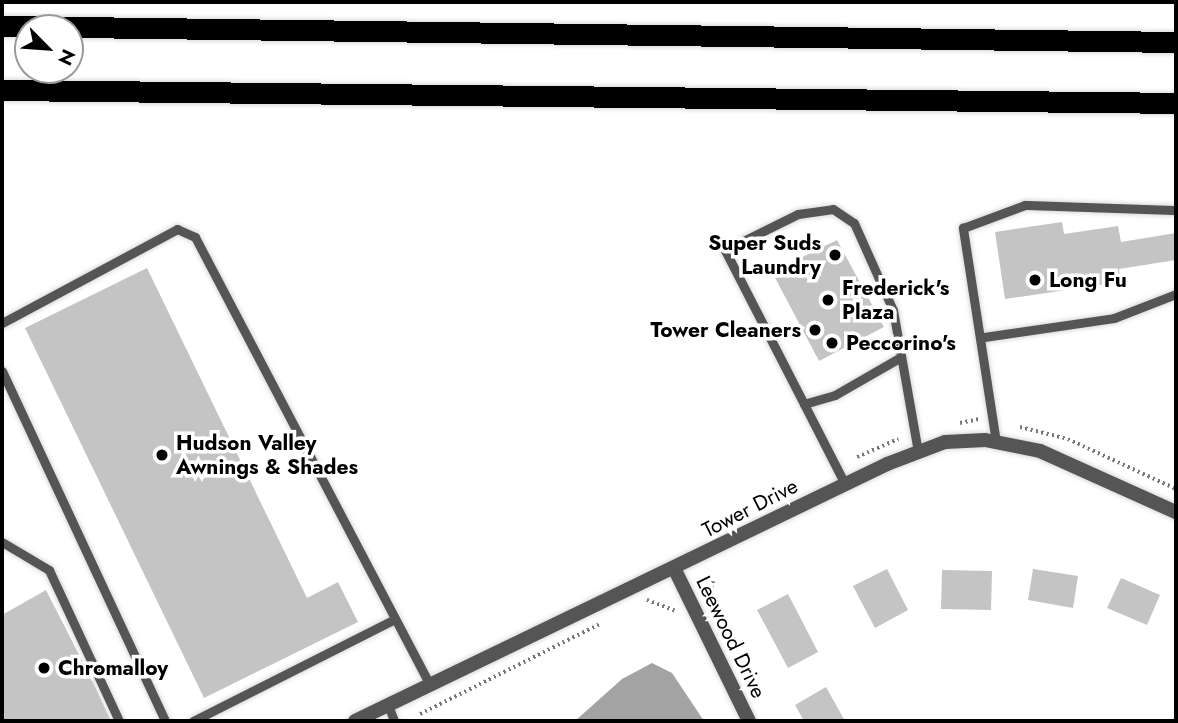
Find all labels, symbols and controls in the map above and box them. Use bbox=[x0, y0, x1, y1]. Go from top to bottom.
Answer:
north arrow bbox=[14, 14, 84, 84]
text: N bbox=[51, 45, 82, 70]
place label: Super Suds Laundry bbox=[708, 230, 821, 280]
marker: Super Suds Laundry bbox=[827, 247, 843, 263]
place label: Long Fu bbox=[1049, 267, 1127, 293]
marker: Long Fu bbox=[1027, 272, 1043, 288]
place label: Frederick's Plaza bbox=[842, 275, 949, 325]
marker: Frederick's Plaza bbox=[820, 292, 836, 308]
place label: Tower Cleaners bbox=[651, 317, 801, 343]
marker: Tower Cleaners bbox=[807, 322, 823, 338]
place label: Peccorino's bbox=[846, 330, 956, 356]
marker: Peccorino's bbox=[824, 335, 840, 351]
place label: Hudson Valley Awnings & Shades bbox=[176, 430, 358, 480]
marker: Hudson Valley Awnings & Shades bbox=[154, 447, 170, 463]
street label: Tower Drive bbox=[698, 473, 802, 543]
street label: Leewood Drive bbox=[691, 572, 771, 702]
place label: Chromalloy bbox=[58, 655, 168, 681]
marker: Chromalloy bbox=[36, 660, 52, 676]

